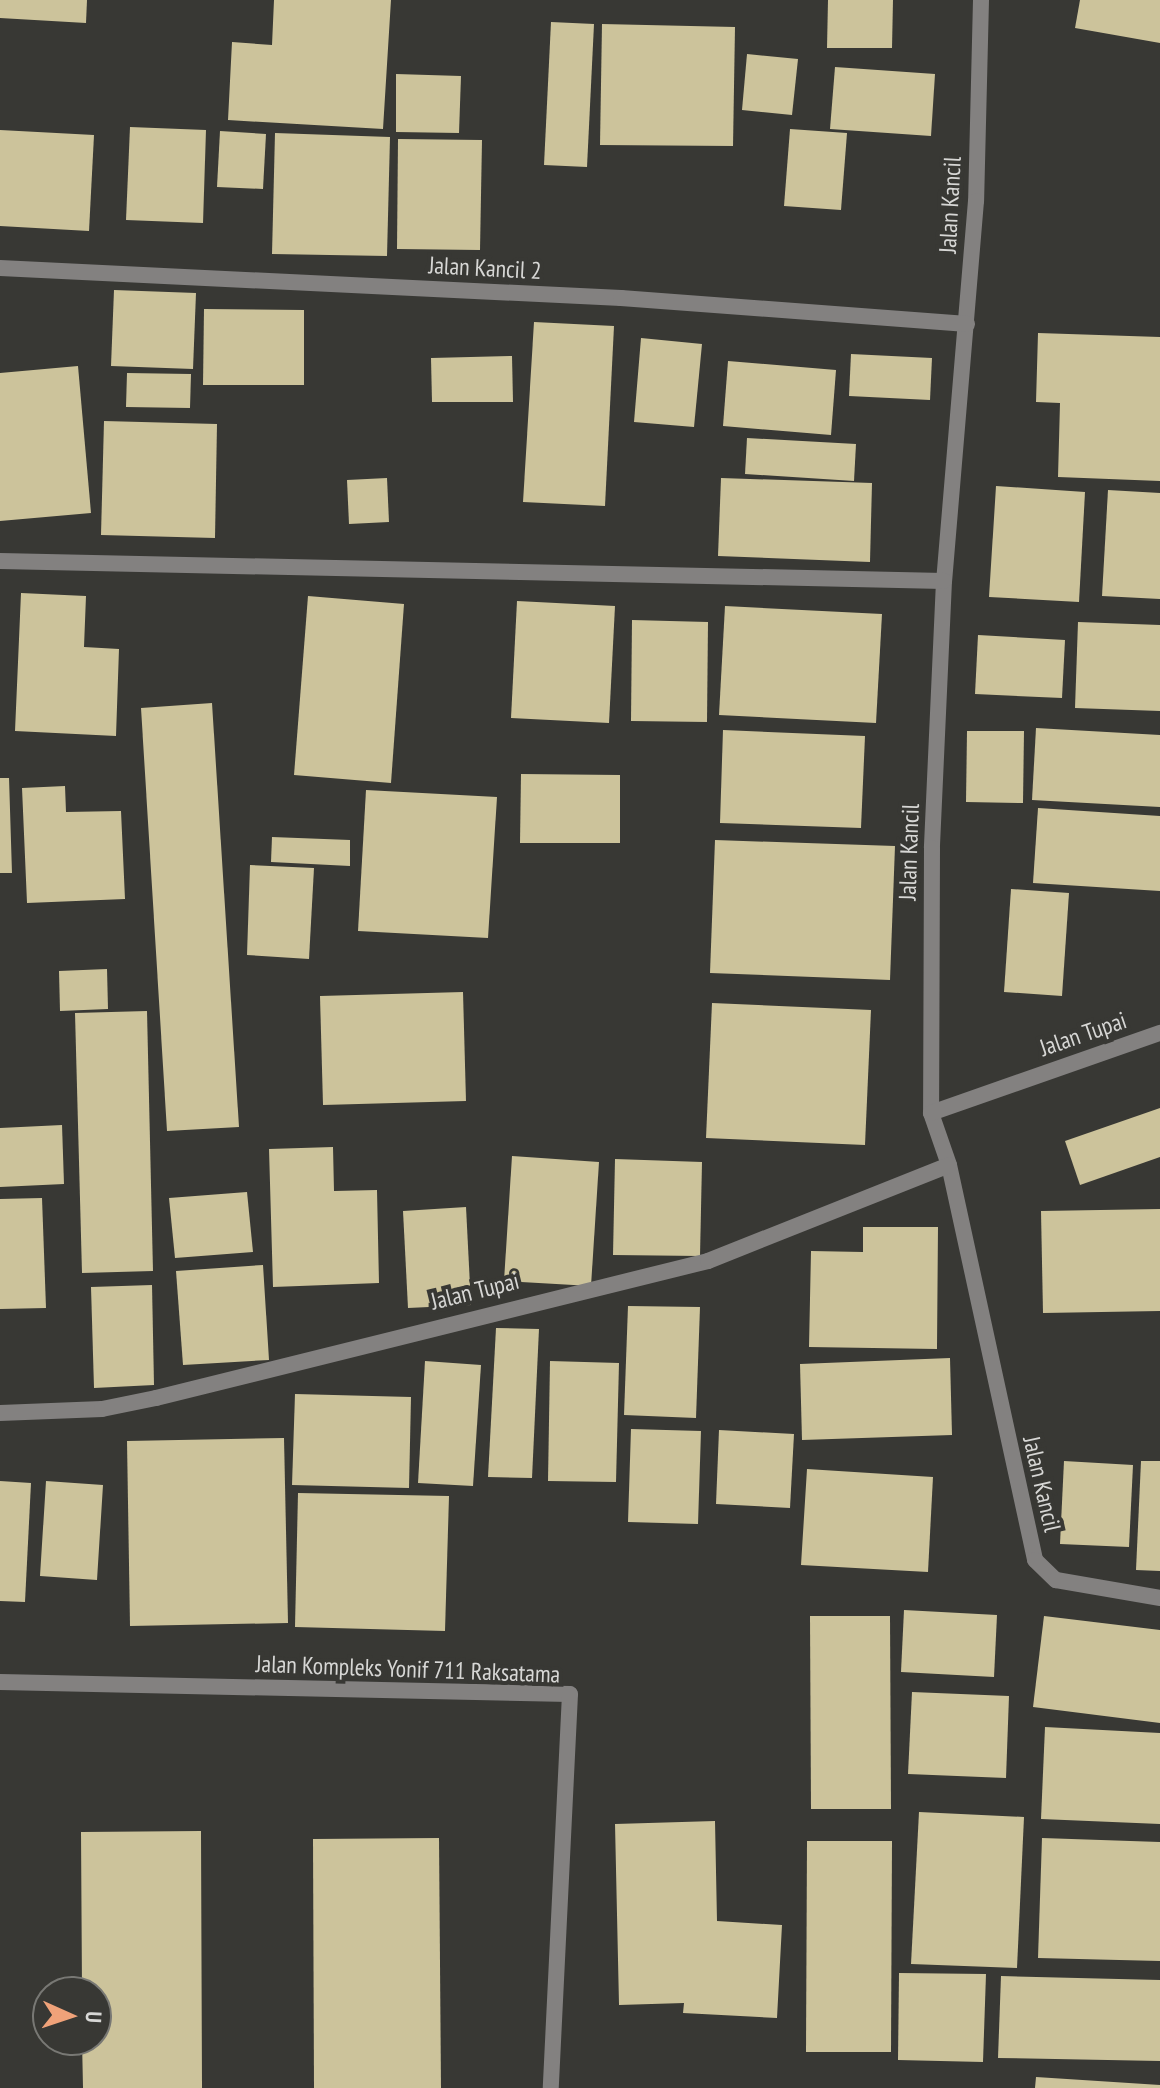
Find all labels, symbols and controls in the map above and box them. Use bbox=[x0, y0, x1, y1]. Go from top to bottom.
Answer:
street label: Jalan Kancil bbox=[933, 156, 967, 254]
street label: Jalan Kancil 2 bbox=[428, 251, 542, 285]
street label: Jalan Kancil bbox=[893, 803, 925, 901]
street label: Jalan Tupai bbox=[1036, 1006, 1130, 1062]
street label: Jalan Tupai bbox=[428, 1266, 522, 1316]
street label: Jalan Kancil bbox=[1017, 1433, 1067, 1535]
street label: Jalan Kompleks Yonif 711 Raksatama bbox=[255, 1649, 561, 1689]
north arrow bbox=[32, 1976, 112, 2056]
text: U bbox=[80, 2011, 108, 2024]

